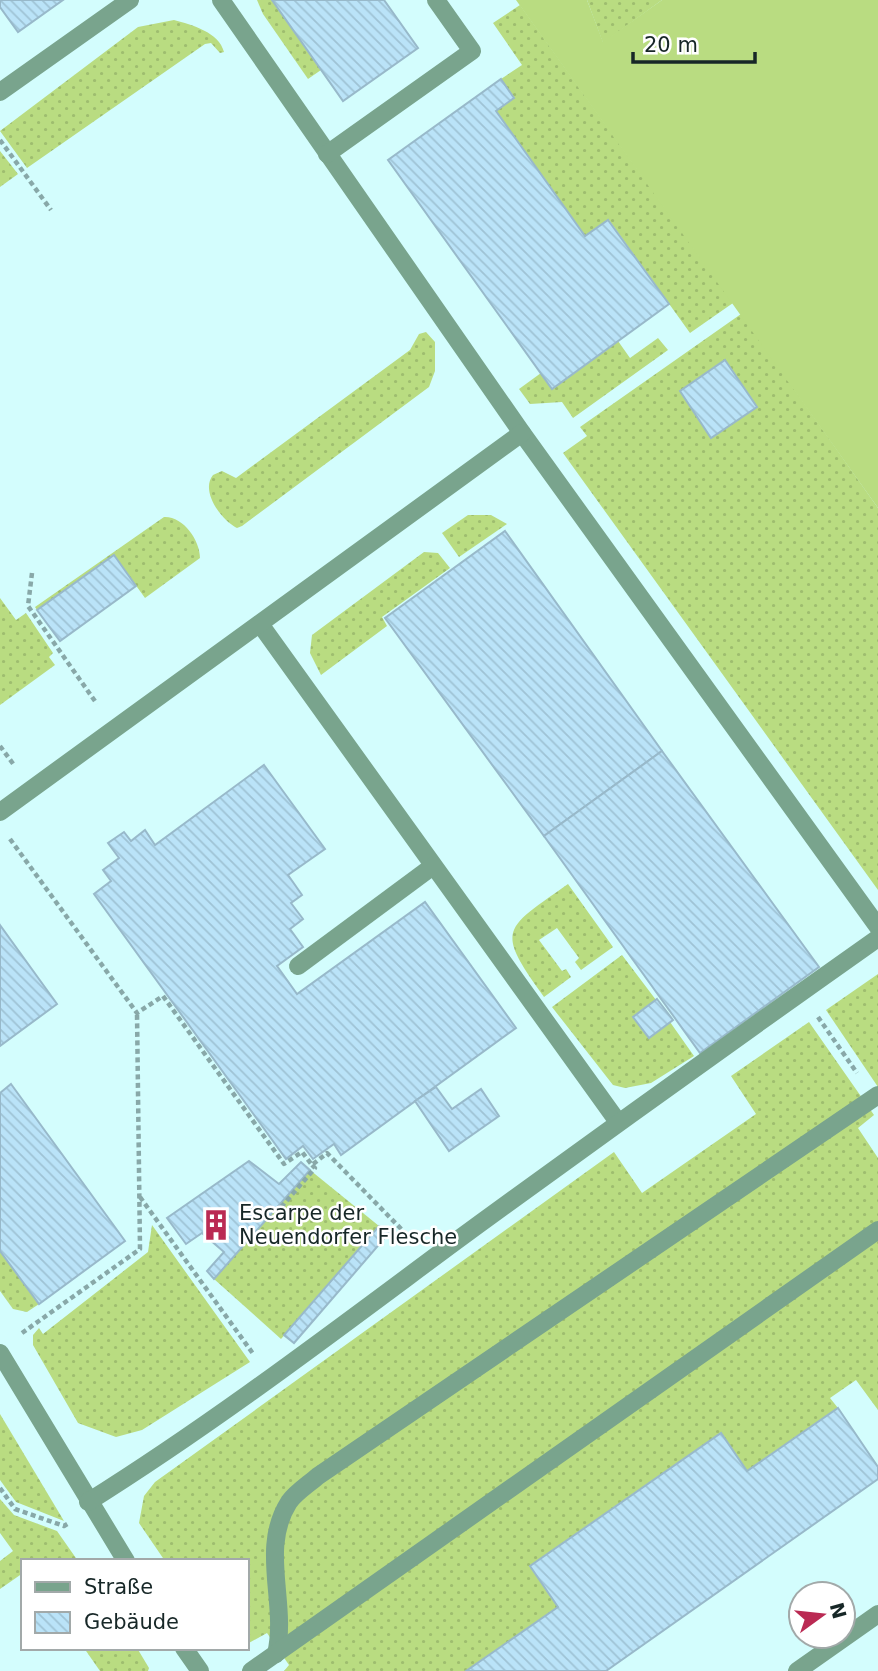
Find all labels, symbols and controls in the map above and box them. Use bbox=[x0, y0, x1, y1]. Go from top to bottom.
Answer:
scale bar bbox=[633, 21, 756, 65]
text: 20 m bbox=[644, 33, 698, 57]
place label: Escarpe der Neuendorfer Flesche bbox=[239, 1201, 457, 1249]
building icon: Escarpe der Neuendorfer Flesche bbox=[199, 1208, 233, 1242]
legend bbox=[21, 1559, 248, 1650]
text: Straße bbox=[84, 1575, 153, 1599]
north arrow bbox=[787, 1580, 857, 1650]
text: N bbox=[826, 1600, 851, 1621]
text: Gebäude bbox=[84, 1610, 179, 1634]

